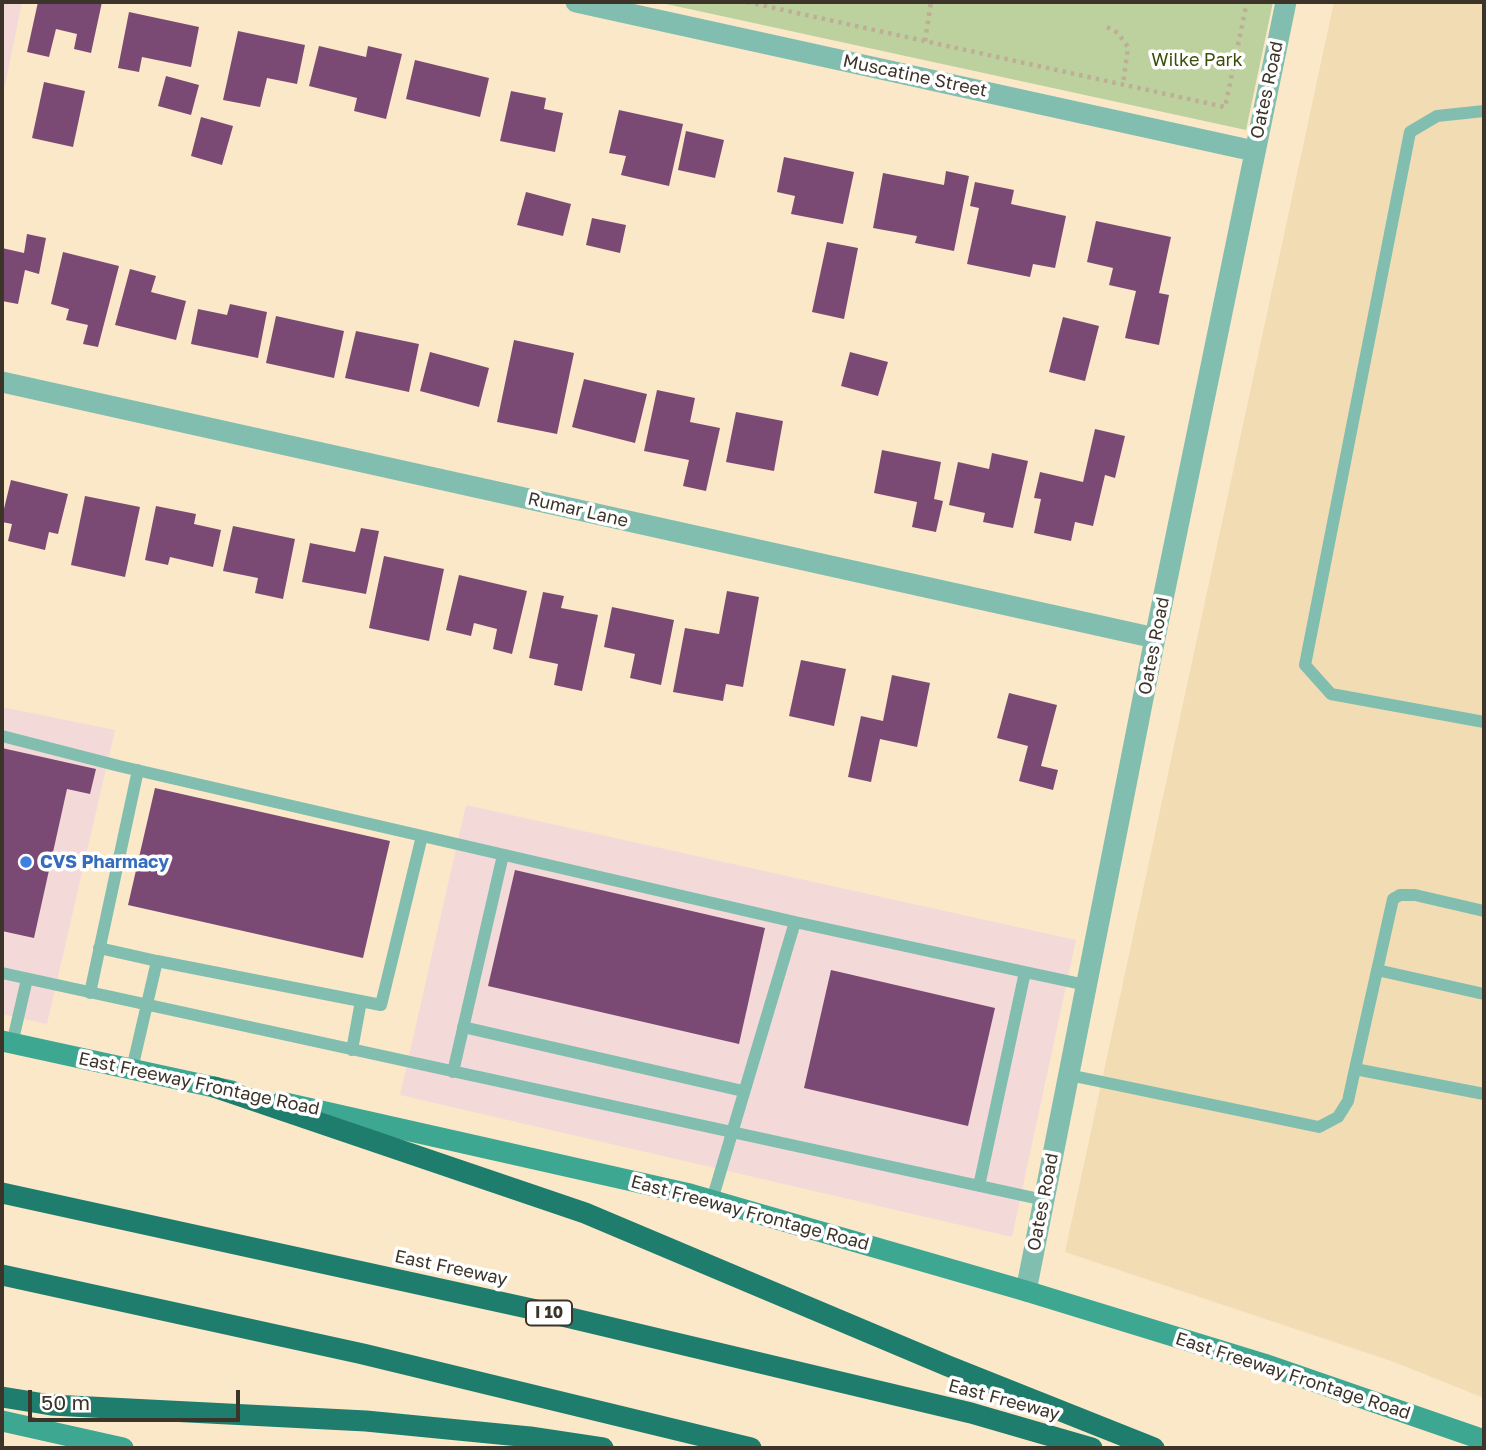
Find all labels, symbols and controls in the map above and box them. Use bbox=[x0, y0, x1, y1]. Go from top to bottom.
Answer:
street label: Oates Road bbox=[1246, 39, 1288, 141]
park label: Wilke Park bbox=[1151, 49, 1243, 71]
street label: Muscatine Street bbox=[841, 50, 989, 102]
street label: Rumar Lane bbox=[526, 488, 630, 532]
street label: Oates Road bbox=[1134, 595, 1174, 697]
place label: CVS Pharmacy bbox=[40, 851, 169, 873]
marker: CVS Pharmacy bbox=[18, 854, 34, 870]
street label: East Freeway Frontage Road bbox=[77, 1048, 321, 1120]
street label: Oates Road bbox=[1023, 1151, 1063, 1253]
street label: East Freeway Frontage Road bbox=[628, 1171, 872, 1255]
street label: East Freeway bbox=[393, 1246, 509, 1290]
road number: I 10 bbox=[526, 1301, 572, 1326]
street label: East Freeway Frontage Road bbox=[1173, 1328, 1413, 1424]
street label: East Freeway bbox=[946, 1375, 1062, 1425]
scale bar bbox=[32, 1376, 243, 1420]
text: 50 m bbox=[41, 1389, 90, 1415]

